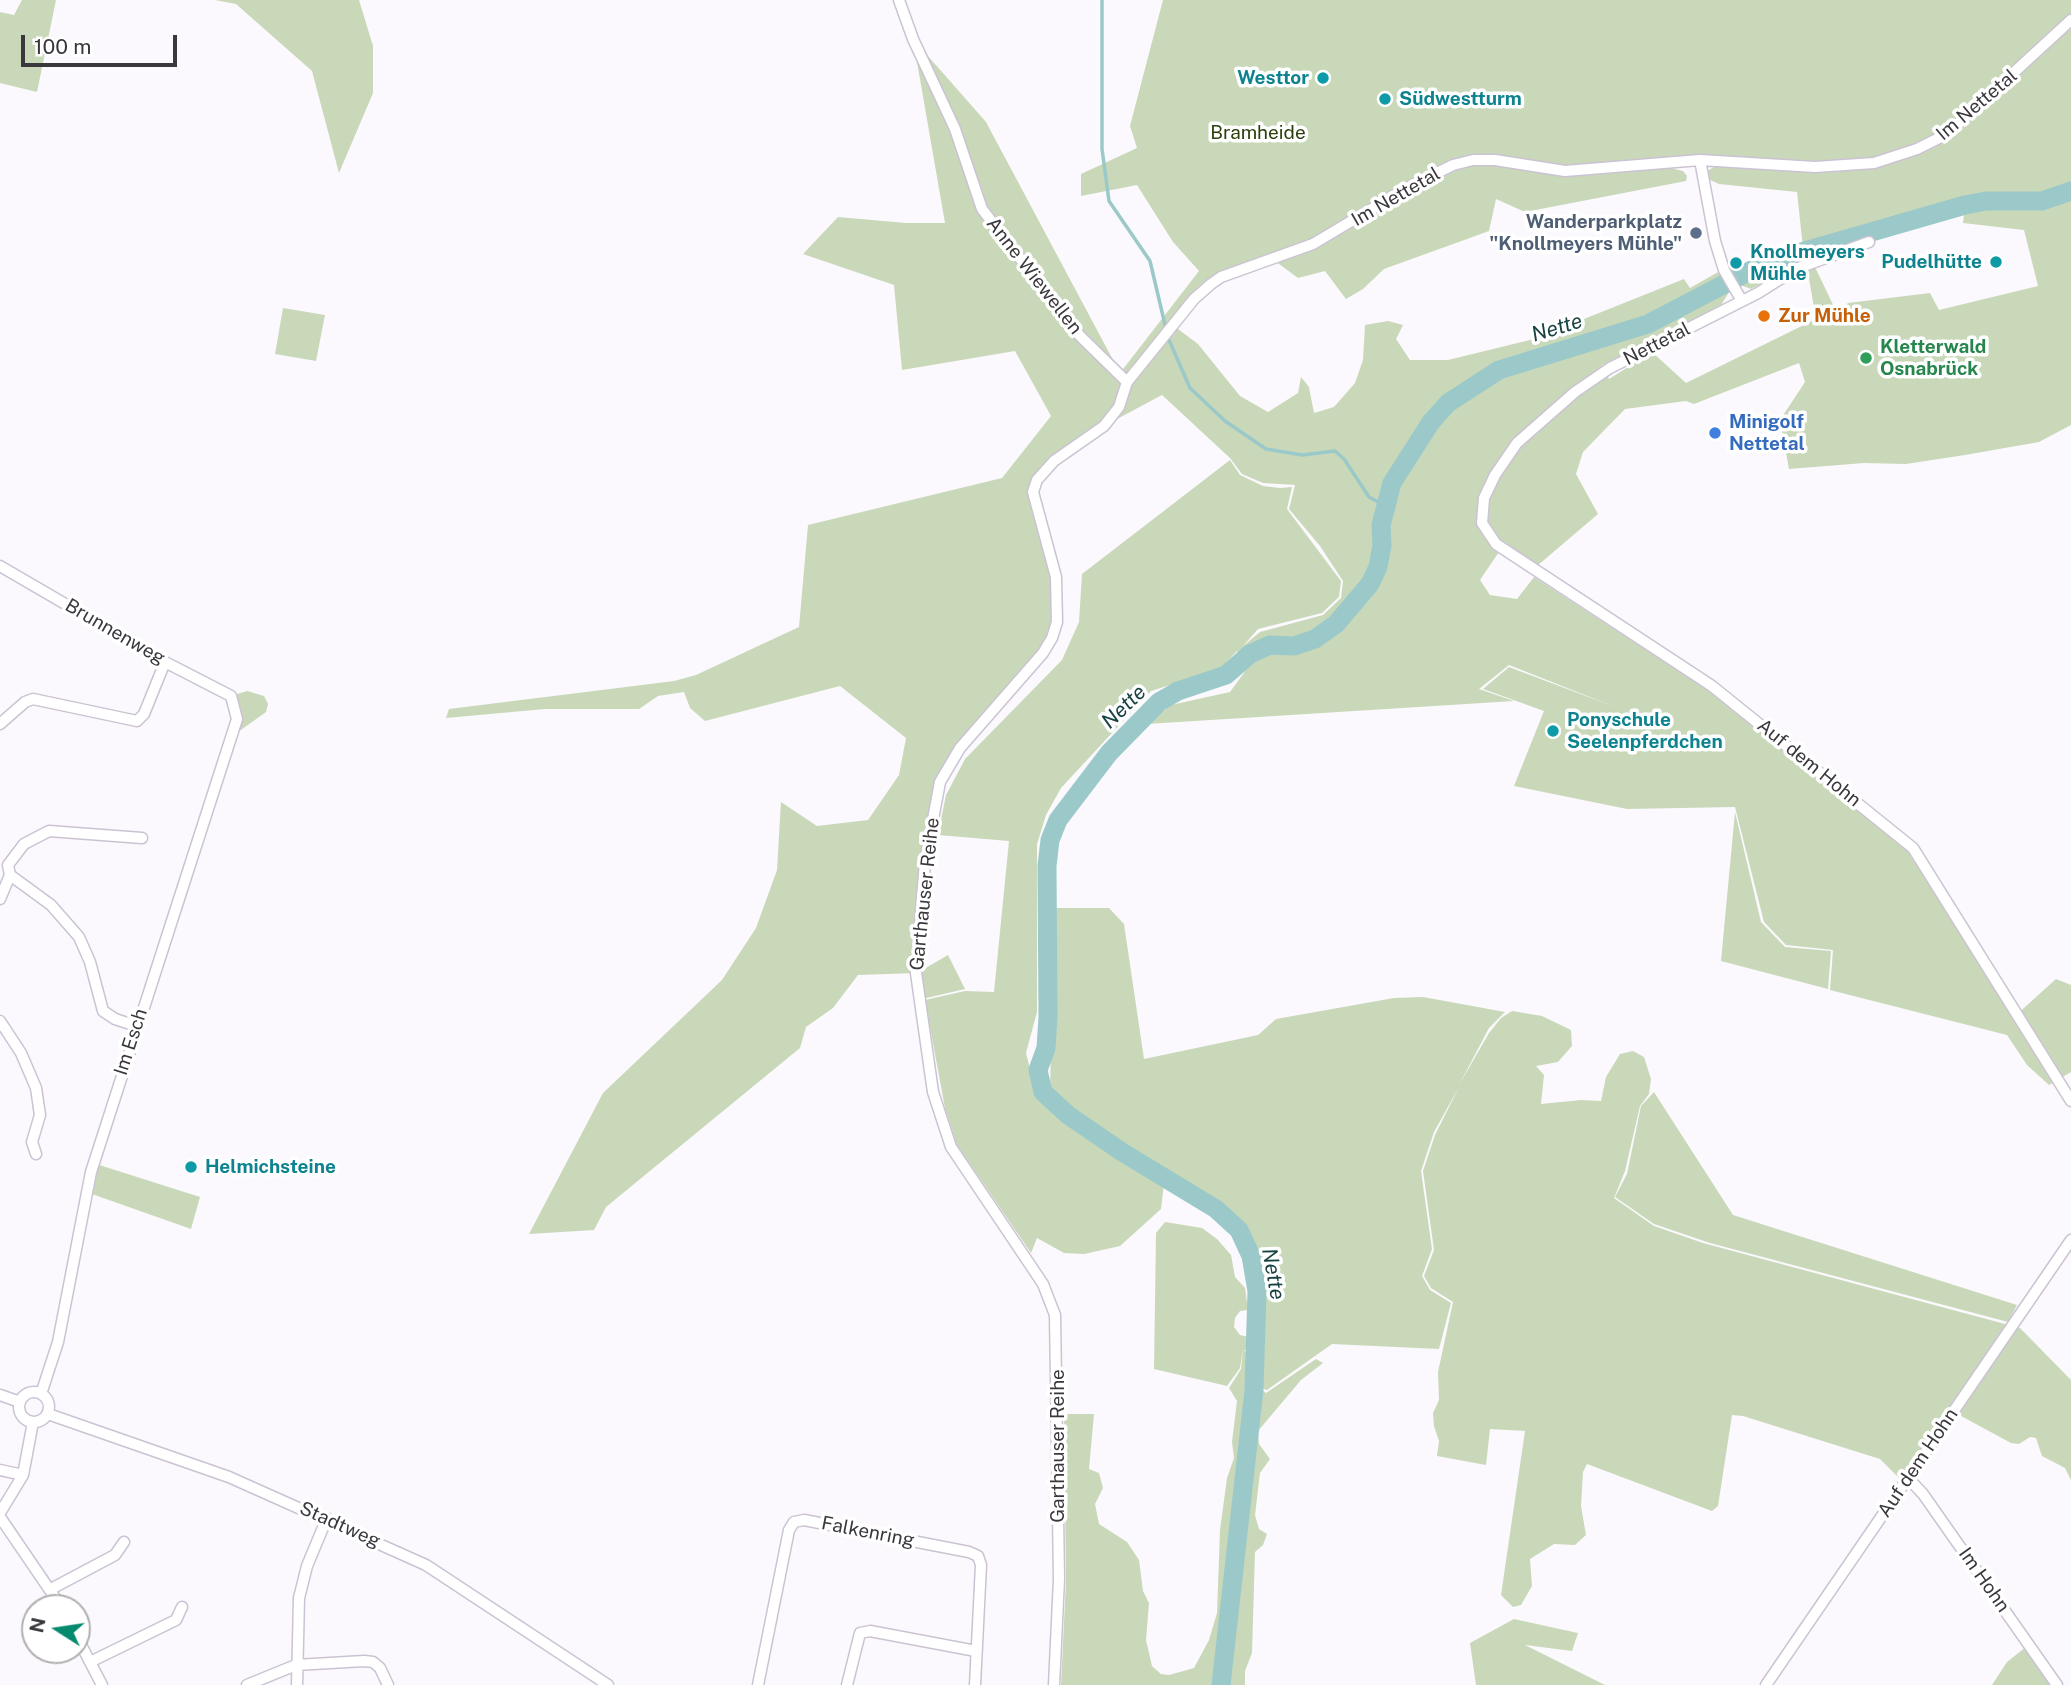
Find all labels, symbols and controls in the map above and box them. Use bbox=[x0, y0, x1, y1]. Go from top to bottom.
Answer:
scale bar bbox=[24, 21, 180, 65]
text: 100 m bbox=[34, 34, 91, 59]
street label: Im Nettetal bbox=[1932, 65, 2022, 145]
place label: Westtor bbox=[1237, 67, 1309, 89]
marker: Westtor bbox=[1315, 70, 1331, 86]
place label: Südwestturm bbox=[1399, 88, 1522, 110]
marker: Südwestturm bbox=[1377, 91, 1393, 107]
park label: Bramheide bbox=[1210, 122, 1306, 144]
street label: Im Nettetal bbox=[1348, 163, 1444, 231]
place label: Wanderparkplatz "Knollmeyers Mühle" bbox=[1489, 211, 1682, 255]
street label: Anne Wiewellen bbox=[981, 213, 1087, 339]
marker: Wanderparkplatz "Knollmeyers Mühle" bbox=[1688, 225, 1704, 241]
place label: Knollmeyers Mühle bbox=[1750, 241, 1865, 285]
place label: Pudelhütte bbox=[1881, 251, 1982, 273]
marker: Pudelhütte bbox=[1988, 254, 2004, 270]
marker: Knollmeyers Mühle bbox=[1728, 255, 1744, 271]
place label: Zur Mühle bbox=[1778, 305, 1871, 327]
water label: Nette bbox=[1528, 308, 1586, 348]
marker: Zur Mühle bbox=[1756, 308, 1772, 324]
street label: Nettetal bbox=[1620, 317, 1694, 371]
place label: Kletterwald Osnabrück bbox=[1880, 336, 1986, 380]
marker: Kletterwald Osnabrück bbox=[1858, 350, 1874, 366]
place label: Minigolf Nettetal bbox=[1729, 411, 1805, 455]
marker: Minigolf Nettetal bbox=[1707, 425, 1723, 441]
street label: Brunnenweg bbox=[61, 594, 169, 670]
water label: Nette bbox=[1097, 680, 1151, 734]
place label: Ponyschule Seelenpferdchen bbox=[1567, 709, 1723, 753]
street label: Auf dem Hohn bbox=[1753, 714, 1865, 812]
marker: Ponyschule Seelenpferdchen bbox=[1545, 723, 1561, 739]
street label: Garthauser Reihe bbox=[906, 816, 944, 972]
street label: Im Esch bbox=[110, 1006, 152, 1078]
place label: Helmichsteine bbox=[205, 1156, 336, 1178]
marker: Helmichsteine bbox=[183, 1159, 199, 1175]
water label: Nette bbox=[1256, 1246, 1290, 1302]
street label: Garthauser Reihe bbox=[1047, 1369, 1069, 1523]
street label: Auf dem Hohn bbox=[1873, 1404, 1963, 1522]
street label: Stadtweg bbox=[296, 1497, 384, 1553]
street label: Falkenring bbox=[820, 1512, 916, 1552]
street label: Im Hohn bbox=[1954, 1543, 2014, 1617]
north arrow bbox=[21, 1594, 91, 1664]
text: N bbox=[25, 1616, 50, 1635]

